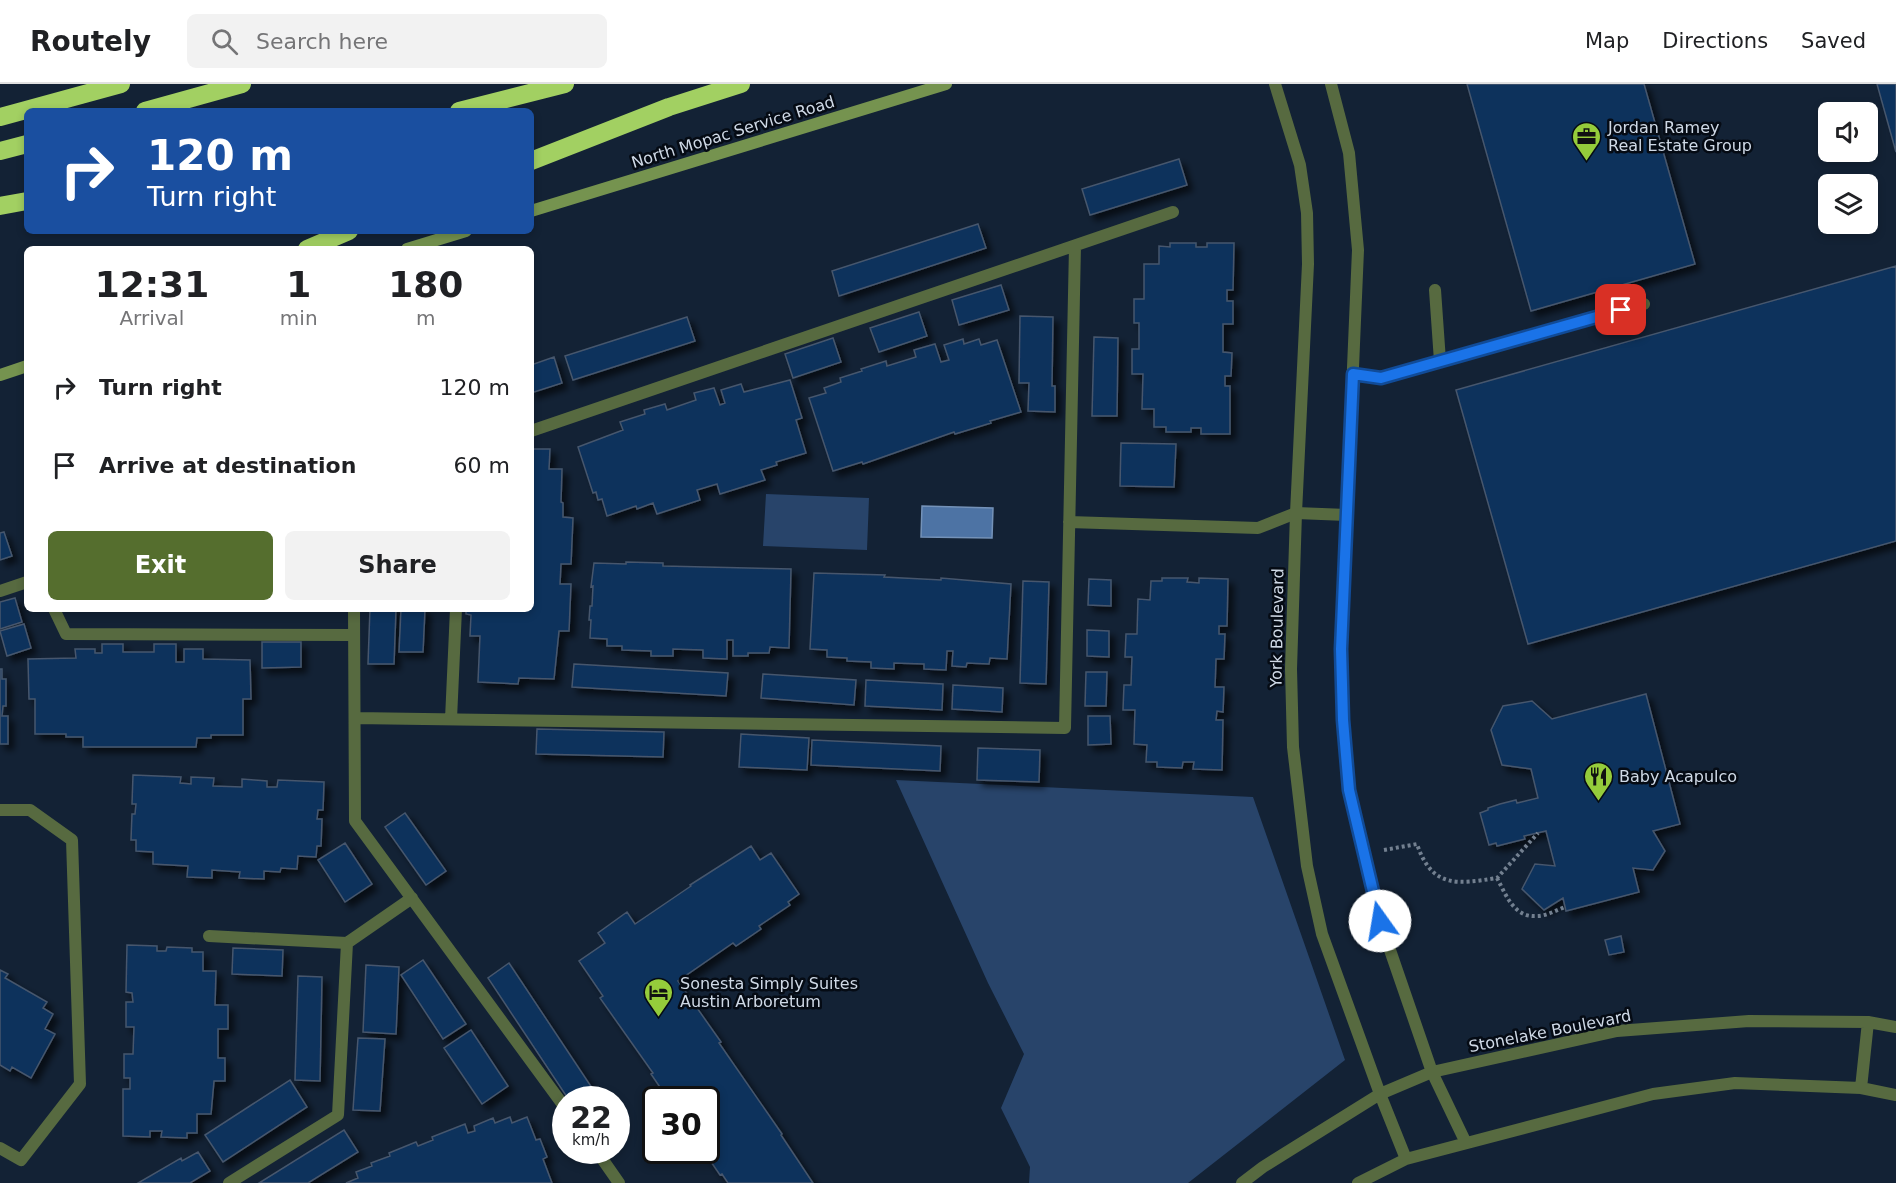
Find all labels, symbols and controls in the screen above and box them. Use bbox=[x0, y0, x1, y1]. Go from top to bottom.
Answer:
search box bbox=[187, 14, 607, 68]
text: Routely bbox=[30, 25, 151, 58]
icon: search bbox=[208, 25, 241, 58]
text: Search here bbox=[256, 29, 388, 54]
text: Map bbox=[1585, 29, 1629, 53]
text: Directions bbox=[1662, 29, 1768, 53]
text: Saved bbox=[1801, 29, 1866, 53]
street label: North Mopac Service Road bbox=[629, 92, 837, 172]
map controls bbox=[1818, 102, 1878, 234]
button: sound bbox=[1818, 102, 1878, 162]
place label: Jordan Ramey Real Estate Group bbox=[1607, 118, 1752, 155]
office icon: Jordan Ramey Real Estate Group bbox=[1571, 120, 1603, 162]
text: 120 m bbox=[147, 131, 293, 180]
icon: right bbox=[48, 132, 126, 210]
button: layers bbox=[1818, 174, 1878, 234]
text: Turn right bbox=[147, 181, 276, 212]
text: 12:31 bbox=[95, 264, 209, 305]
text: 1 bbox=[286, 264, 311, 305]
text: 180 bbox=[388, 264, 463, 305]
pin bbox=[1595, 284, 1646, 335]
icon: arrive bbox=[1604, 293, 1637, 326]
text: Arrival bbox=[119, 306, 184, 330]
text: min bbox=[280, 306, 318, 330]
text: m bbox=[416, 306, 436, 330]
icon: right bbox=[48, 371, 81, 404]
text: Turn right bbox=[99, 375, 222, 400]
text: 120 m bbox=[440, 375, 510, 400]
icon: arrive bbox=[48, 449, 81, 482]
text: Arrive at destination bbox=[99, 453, 356, 478]
text: 60 m bbox=[454, 453, 510, 478]
button: Exit bbox=[48, 531, 273, 600]
button: Share bbox=[285, 531, 510, 600]
street label: York Boulevard bbox=[1266, 568, 1288, 689]
restaurant icon: Baby Acapulco bbox=[1582, 760, 1614, 802]
place label: Baby Acapulco bbox=[1619, 767, 1737, 786]
position arrow bbox=[1348, 889, 1412, 953]
place label: Sonesta Simply Suites Austin Arboretum bbox=[680, 974, 858, 1011]
hotel icon: Sonesta Simply Suites Austin Arboretum bbox=[643, 976, 675, 1018]
street label: Stonelake Boulevard bbox=[1467, 1006, 1633, 1056]
speed limit sign: 30 bbox=[642, 1086, 720, 1164]
text: 22 bbox=[570, 1100, 612, 1135]
text: km/h bbox=[572, 1131, 610, 1149]

